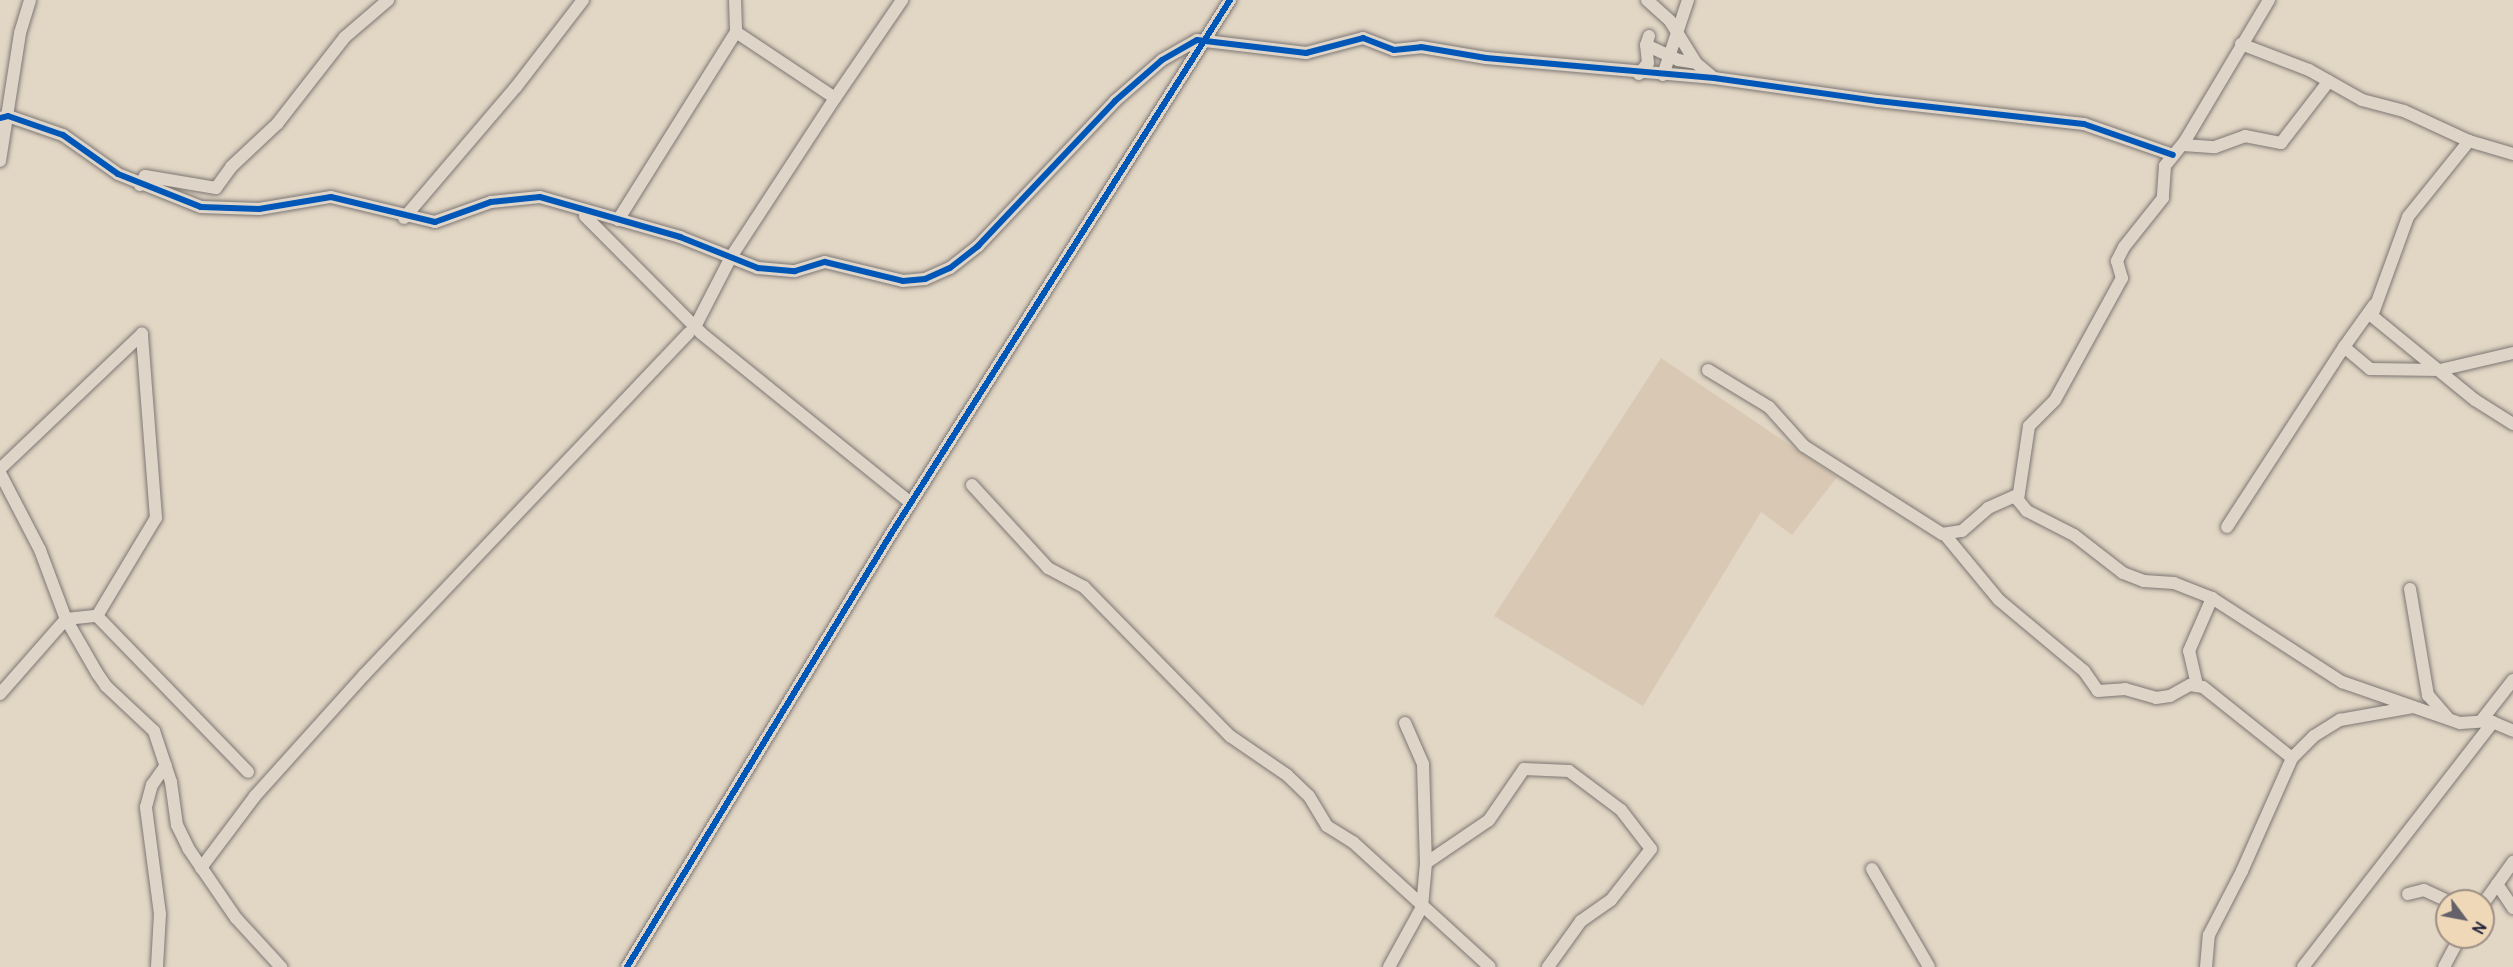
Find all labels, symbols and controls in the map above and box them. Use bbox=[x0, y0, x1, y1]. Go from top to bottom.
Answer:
north arrow bbox=[2435, 889, 2495, 949]
text: N bbox=[2467, 918, 2490, 937]

